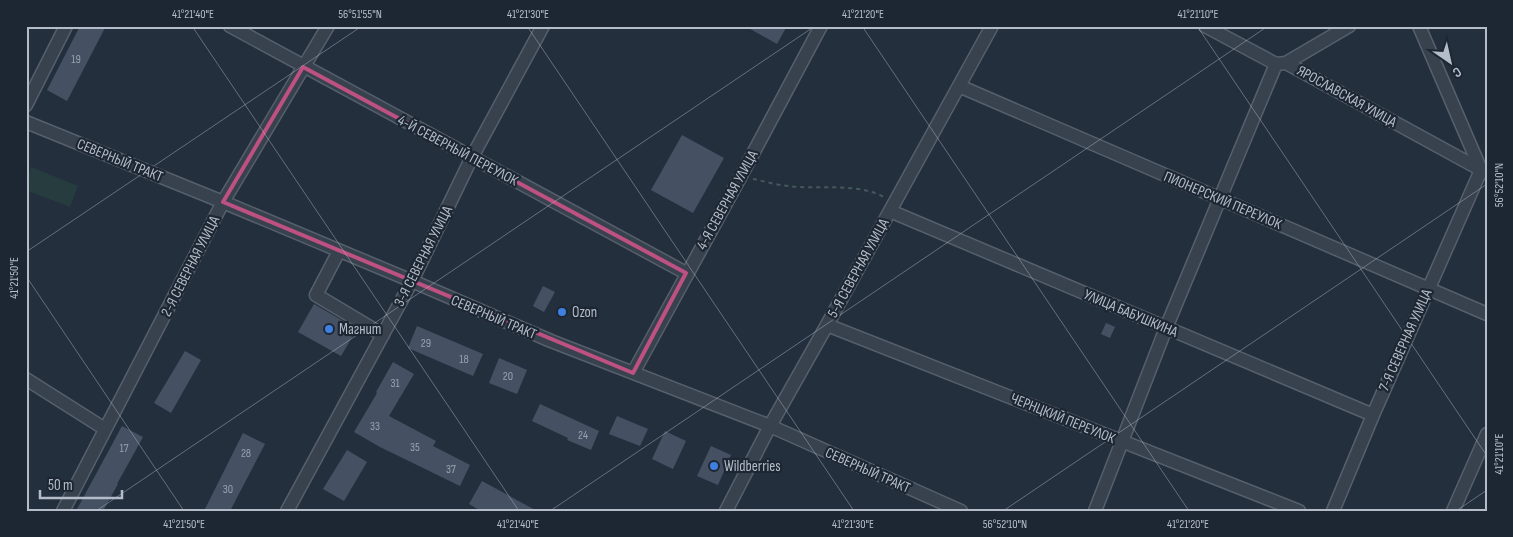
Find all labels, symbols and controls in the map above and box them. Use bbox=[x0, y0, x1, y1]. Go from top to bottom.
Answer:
text: 41°21'40"E bbox=[172, 7, 214, 22]
text: 56°51'55"N bbox=[338, 7, 382, 22]
text: 41°21'30"E bbox=[507, 7, 549, 22]
text: 41°21'20"E bbox=[842, 7, 884, 22]
text: 41°21'10"E bbox=[1177, 7, 1219, 22]
north arrow bbox=[1426, 38, 1476, 88]
house number: 19 bbox=[71, 52, 81, 67]
street label: ЯРОСЛАВСКАЯ УЛИЦА bbox=[1294, 61, 1400, 132]
text: С bbox=[1449, 63, 1465, 81]
street label: 4-Й СЕВЕРНЫЙ ПЕРЕУЛОК bbox=[394, 111, 522, 190]
street label: СЕВЕРНЫЙ ТРАКТ bbox=[74, 135, 166, 186]
street label: 4-Я СЕВЕРНАЯ УЛИЦА bbox=[692, 147, 763, 253]
text: 56°52'10"N bbox=[1492, 163, 1507, 207]
street label: ПИОНЕРСКИЙ ПЕРЕУЛОК bbox=[1161, 167, 1285, 234]
street label: 3-Я СЕВЕРНАЯ УЛИЦА bbox=[390, 202, 457, 310]
street label: 2-Я СЕВЕРНАЯ УЛИЦА bbox=[157, 212, 224, 320]
street label: 5-Я СЕВЕРНАЯ УЛИЦА bbox=[823, 215, 894, 321]
text: 41°21'50"E bbox=[7, 257, 22, 299]
street label: УЛИЦА БАБУШКИНА bbox=[1081, 285, 1181, 342]
street label: 7-Я СЕВЕРНАЯ УЛИЦА bbox=[1374, 286, 1437, 394]
street label: СЕВЕРНЫЙ ТРАКТ bbox=[448, 291, 539, 344]
place label: Ozon bbox=[572, 303, 597, 322]
marker: Ozon bbox=[556, 306, 568, 318]
place label: Магнит bbox=[339, 320, 381, 339]
marker: Магнит bbox=[323, 323, 335, 335]
house number: 29 bbox=[421, 336, 431, 351]
house number: 18 bbox=[459, 352, 469, 367]
house number: 20 bbox=[503, 369, 513, 384]
house number: 31 bbox=[390, 376, 400, 391]
street label: ЧЕРНЦКИЙ ПЕРЕУЛОК bbox=[1008, 389, 1118, 448]
house number: 33 bbox=[370, 419, 380, 434]
house number: 24 bbox=[578, 428, 588, 443]
text: 41°21'10"E bbox=[1492, 433, 1507, 475]
house number: 35 bbox=[410, 440, 420, 455]
house number: 17 bbox=[120, 441, 129, 456]
street label: СЕВЕРНЫЙ ТРАКТ bbox=[822, 443, 913, 498]
house number: 28 bbox=[241, 446, 251, 461]
place label: Wildberries bbox=[724, 457, 781, 476]
marker: Wildberries bbox=[708, 460, 720, 472]
house number: 37 bbox=[446, 462, 456, 477]
scale bar bbox=[40, 467, 122, 499]
text: 50 m bbox=[48, 476, 73, 495]
house number: 30 bbox=[223, 482, 233, 497]
text: 41°21'50"E bbox=[163, 517, 205, 532]
text: 41°21'40"E bbox=[497, 517, 539, 532]
text: 41°21'30"E bbox=[832, 517, 874, 532]
text: 56°52'10"N bbox=[983, 517, 1027, 532]
text: 41°21'20"E bbox=[1167, 517, 1209, 532]

